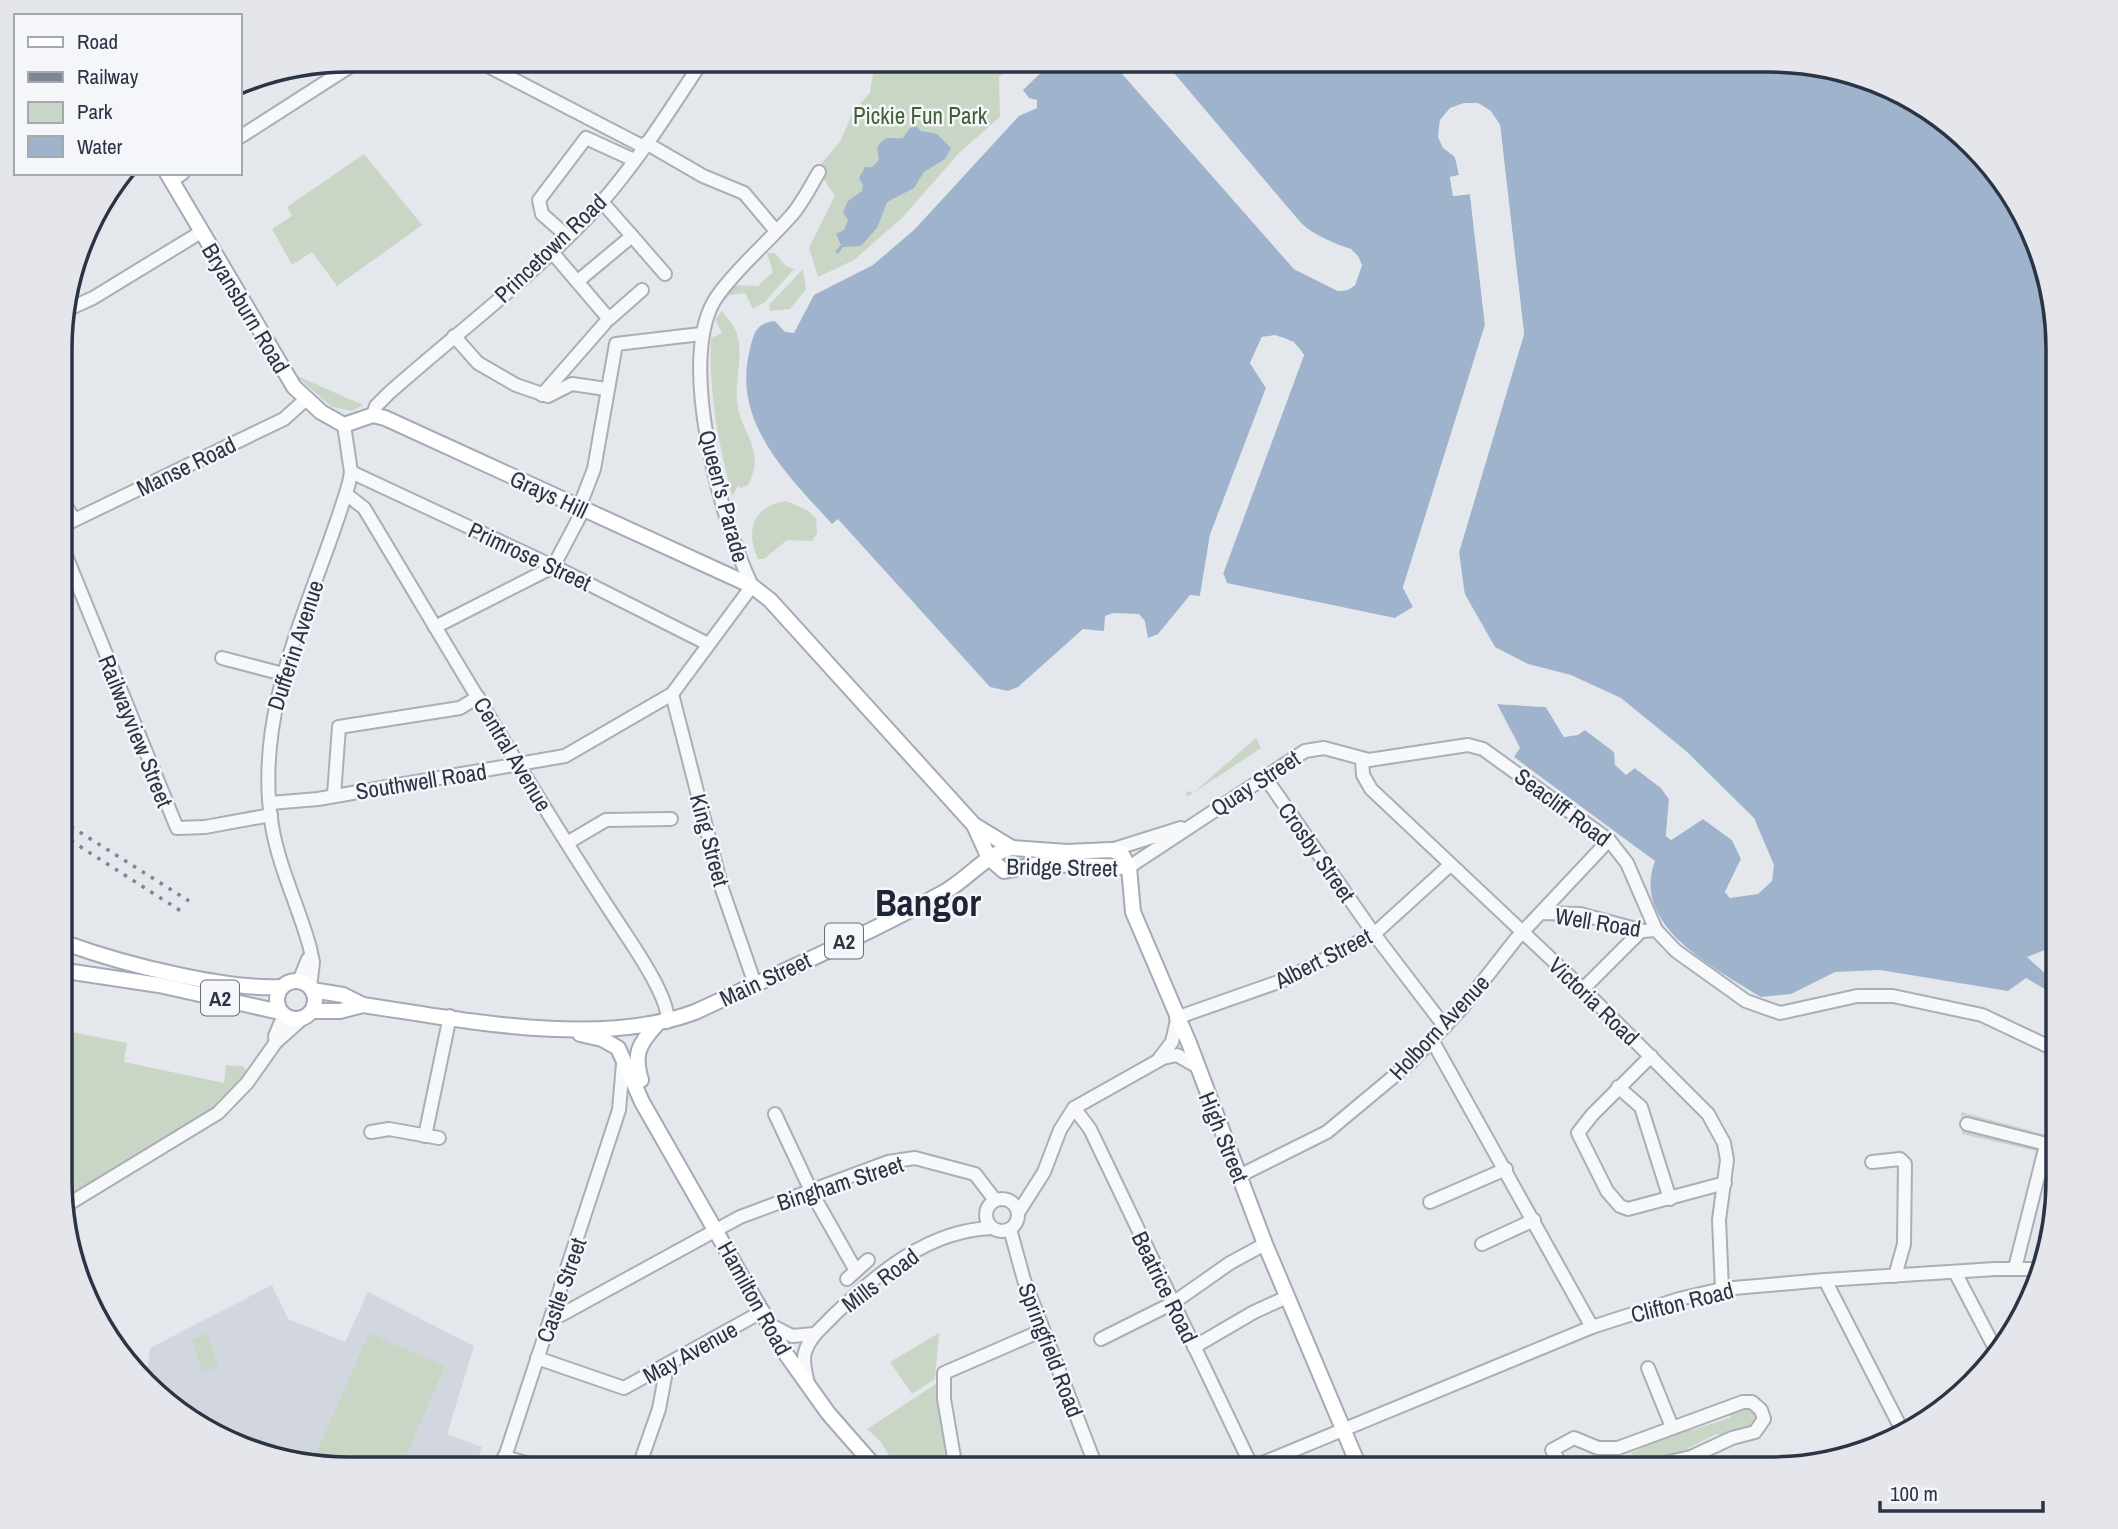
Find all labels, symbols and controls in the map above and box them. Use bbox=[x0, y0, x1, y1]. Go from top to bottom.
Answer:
legend bbox=[14, 14, 242, 175]
text: Road bbox=[77, 27, 118, 56]
text: Railway bbox=[77, 62, 139, 91]
text: Park bbox=[77, 97, 113, 126]
park label: Pickie Fun Park bbox=[853, 100, 988, 131]
text: Water bbox=[77, 132, 123, 161]
street label: Princetown Road bbox=[487, 187, 613, 309]
street label: Bryansburn Road bbox=[195, 237, 297, 379]
street label: Queen's Parade bbox=[691, 426, 757, 566]
street label: Manse Road bbox=[131, 429, 241, 503]
street label: Grays Hill bbox=[505, 462, 593, 526]
street label: Primrose Street bbox=[464, 514, 596, 598]
street label: Dufferin Avenue bbox=[259, 576, 331, 714]
street label: Railwayview Street bbox=[91, 650, 181, 812]
street label: Central Avenue bbox=[467, 691, 559, 817]
street label: Quay Street bbox=[1204, 743, 1306, 823]
street label: Southwell Road bbox=[353, 755, 489, 807]
street label: Seacliff Road bbox=[1509, 761, 1617, 853]
street label: King Street bbox=[683, 790, 737, 890]
street label: Crosby Street bbox=[1271, 796, 1363, 908]
street label: Bridge Street bbox=[1006, 851, 1118, 883]
district label: Bangor bbox=[875, 878, 981, 928]
street label: Well Road bbox=[1553, 900, 1643, 944]
street label: Albert Street bbox=[1268, 920, 1377, 996]
road number: A2 bbox=[825, 923, 863, 958]
street label: Main Street bbox=[714, 944, 816, 1014]
street label: Victoria Road bbox=[1542, 950, 1646, 1052]
street label: Holborn Avenue bbox=[1382, 967, 1496, 1087]
road number: A2 bbox=[201, 981, 239, 1016]
street label: High Street bbox=[1192, 1087, 1256, 1187]
street label: Bingham Street bbox=[773, 1148, 907, 1218]
street label: Beatrice Road bbox=[1125, 1226, 1205, 1348]
street label: Castle Street bbox=[529, 1233, 593, 1347]
street label: Hamilton Road bbox=[711, 1235, 799, 1361]
street label: Mills Road bbox=[835, 1241, 925, 1319]
street label: Clifton Road bbox=[1627, 1274, 1737, 1330]
street label: Springfield Road bbox=[1011, 1278, 1091, 1422]
street label: May Avenue bbox=[637, 1313, 743, 1391]
scale bar bbox=[1880, 1470, 2043, 1514]
text: 100 m bbox=[1890, 1479, 1938, 1508]

